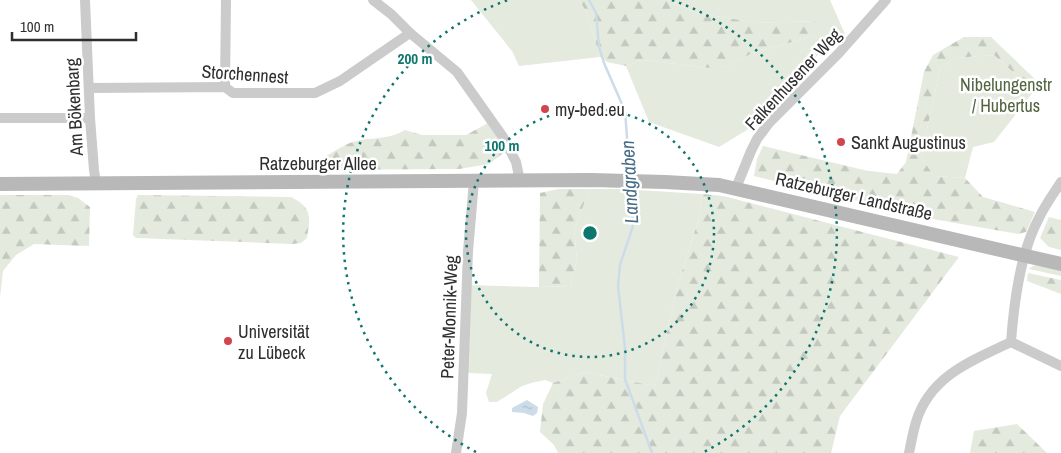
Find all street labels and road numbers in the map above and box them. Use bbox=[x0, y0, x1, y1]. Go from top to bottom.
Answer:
street label: Falkenhusener Weg bbox=[739, 22, 847, 135]
street label: Am Bökenbarg bbox=[59, 57, 89, 157]
street label: Storchennest bbox=[201, 58, 289, 90]
street label: Ratzeburger Allee bbox=[259, 151, 377, 176]
street label: Ratzeburger Landstraße bbox=[773, 166, 935, 226]
street label: Peter-Monnik-Weg bbox=[434, 254, 464, 379]

